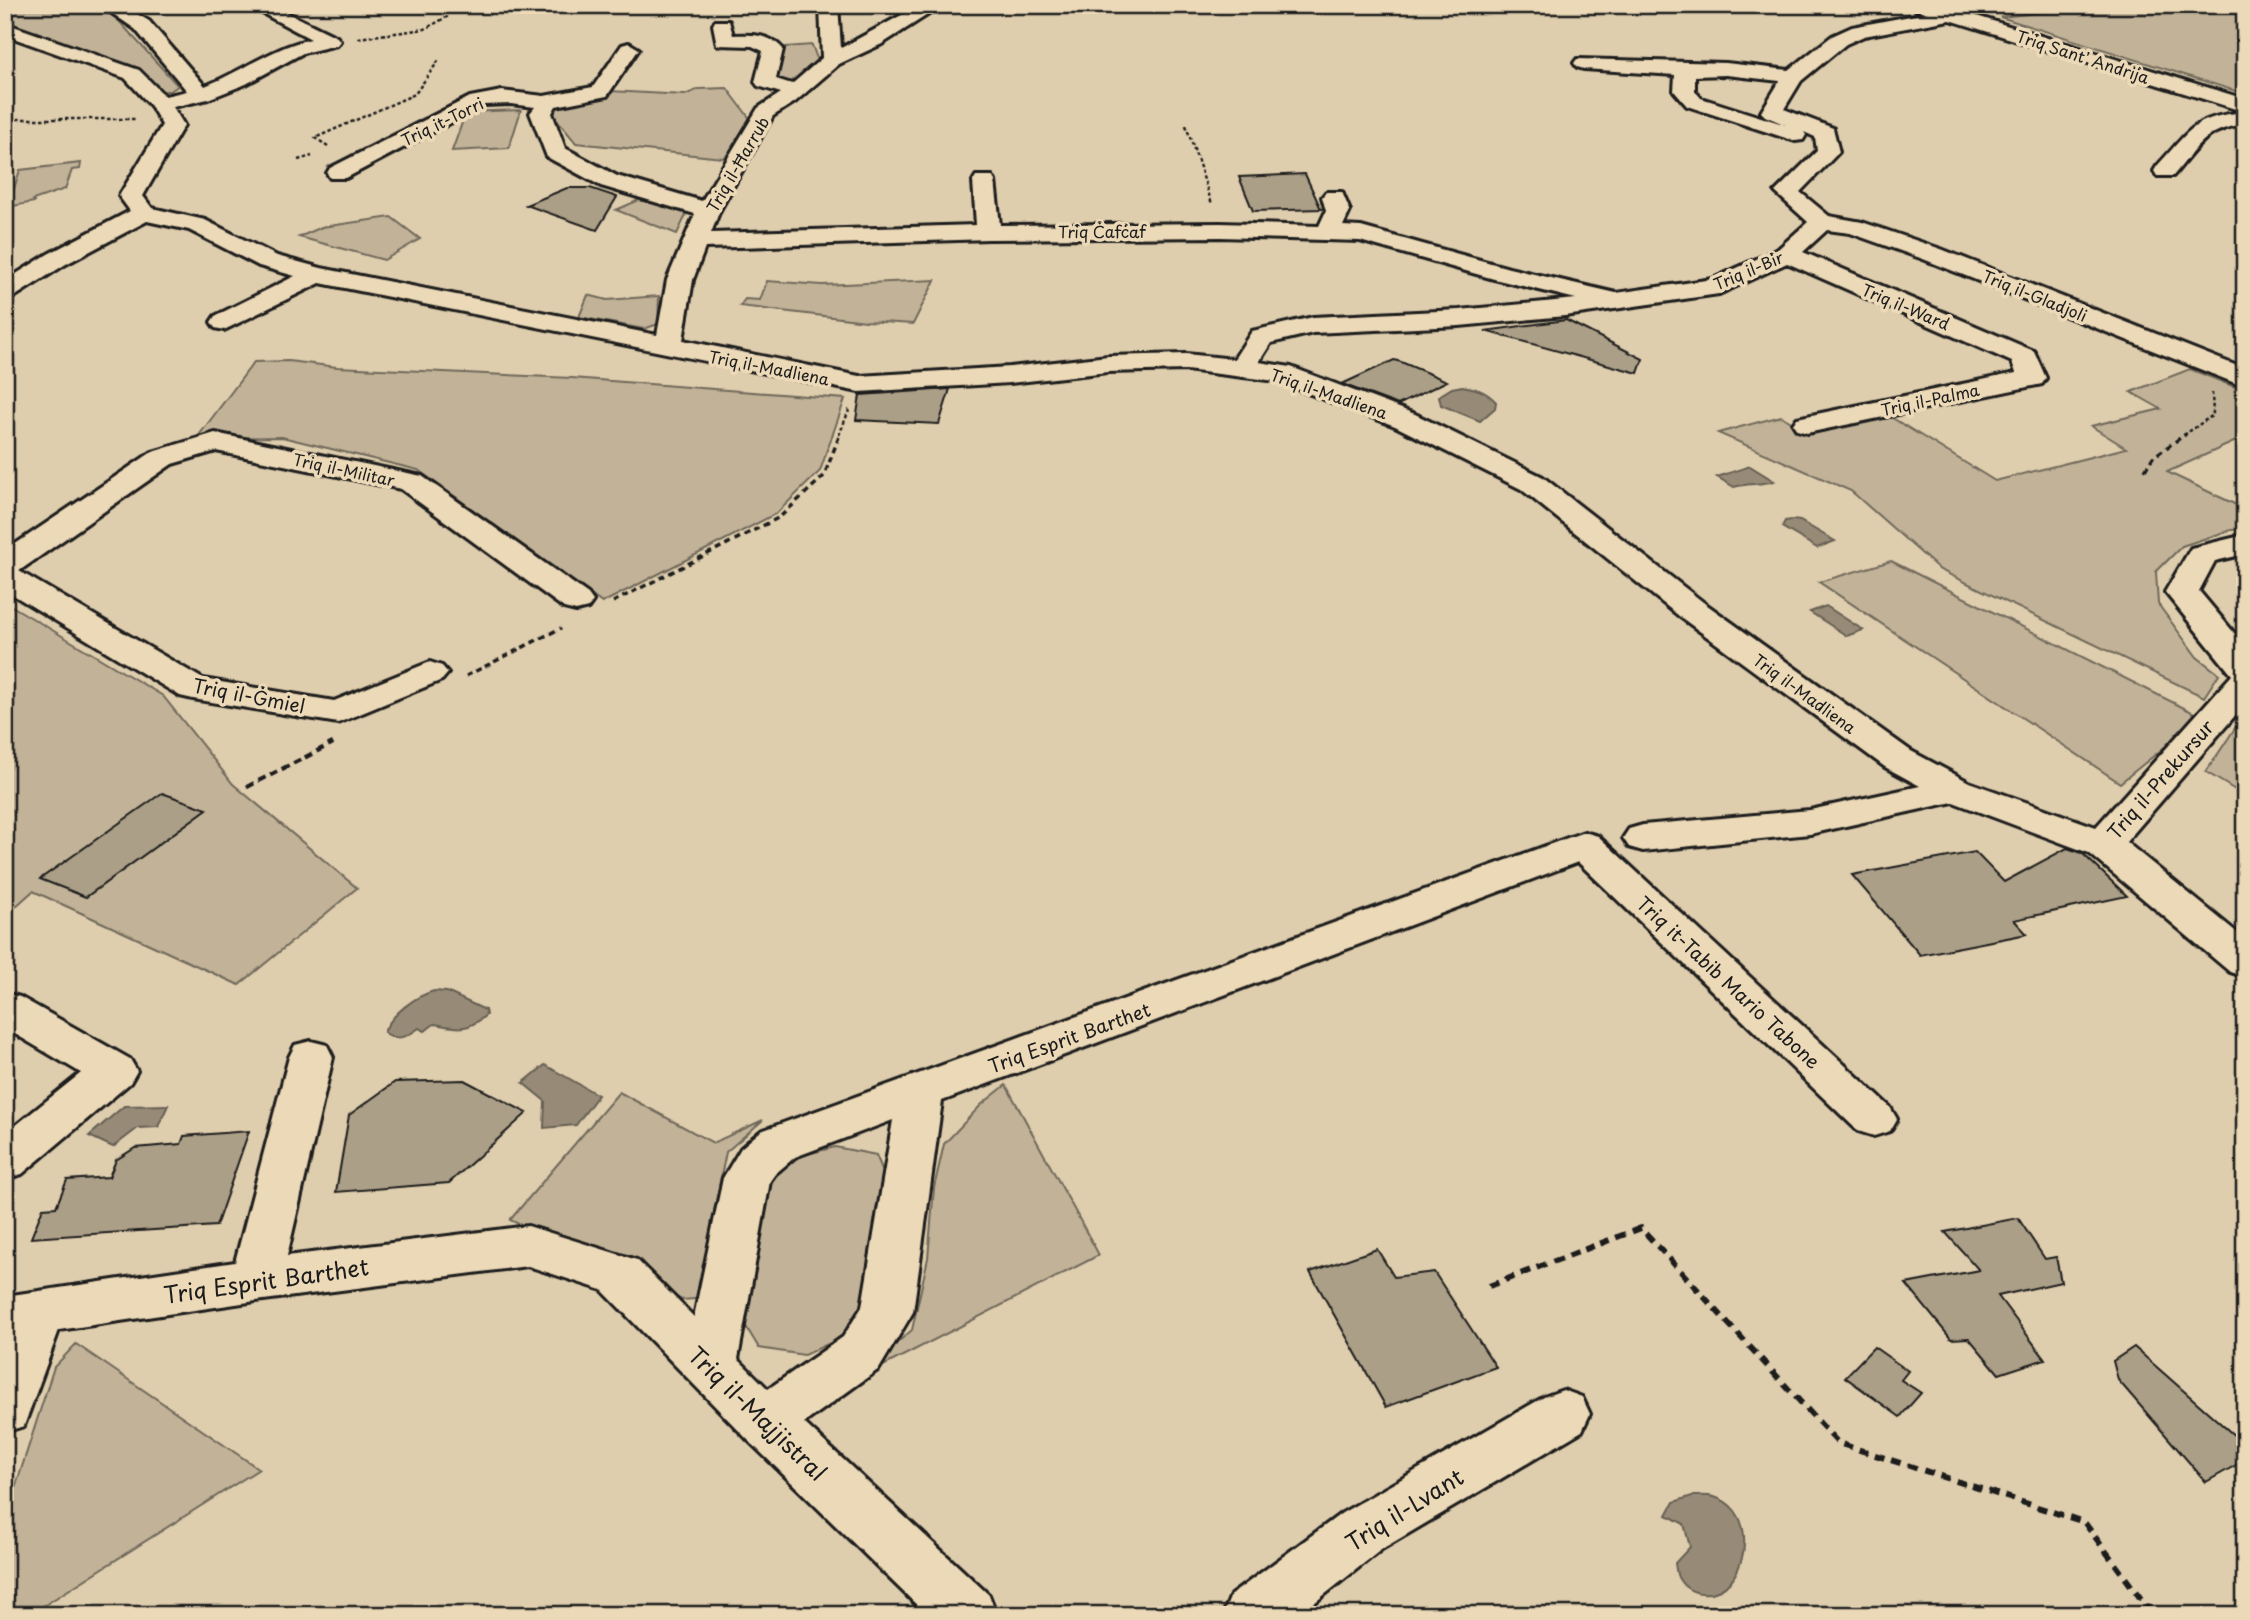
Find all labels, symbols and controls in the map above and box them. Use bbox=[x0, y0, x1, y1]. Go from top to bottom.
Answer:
street label: Triq Sant' Andrija bbox=[2013, 23, 2153, 89]
street label: Triq it-Torri bbox=[397, 91, 487, 151]
street label: Triq il-Ħarrub bbox=[700, 112, 774, 216]
street label: Triq Ċafċaf bbox=[1058, 219, 1147, 243]
street label: Triq il-Bir bbox=[1709, 244, 1787, 295]
street label: Triq il-Gladjoli bbox=[1979, 263, 2091, 327]
street label: Triq il-Ward bbox=[1858, 277, 1954, 335]
street label: Triq il-Madliena bbox=[707, 344, 831, 390]
street label: Triq il-Madliena bbox=[1267, 362, 1391, 424]
street label: Triq il-Palma bbox=[1879, 377, 1981, 421]
street label: Triq il-Militar bbox=[291, 447, 398, 492]
street label: Triq il-Madliena bbox=[1748, 647, 1862, 739]
street label: Triq il-Ġmiel bbox=[191, 670, 307, 720]
street label: Triq il-Prekursur bbox=[2100, 713, 2220, 845]
street label: Triq it-Tabib Mario Tabone bbox=[1631, 889, 1827, 1075]
street label: Triq Esprit Barthet bbox=[984, 995, 1154, 1079]
street label: Triq Esprit Barthet bbox=[161, 1248, 371, 1312]
street label: Triq il-Majjistral bbox=[681, 1337, 835, 1489]
street label: Triq il-Lvant bbox=[1338, 1459, 1470, 1559]

